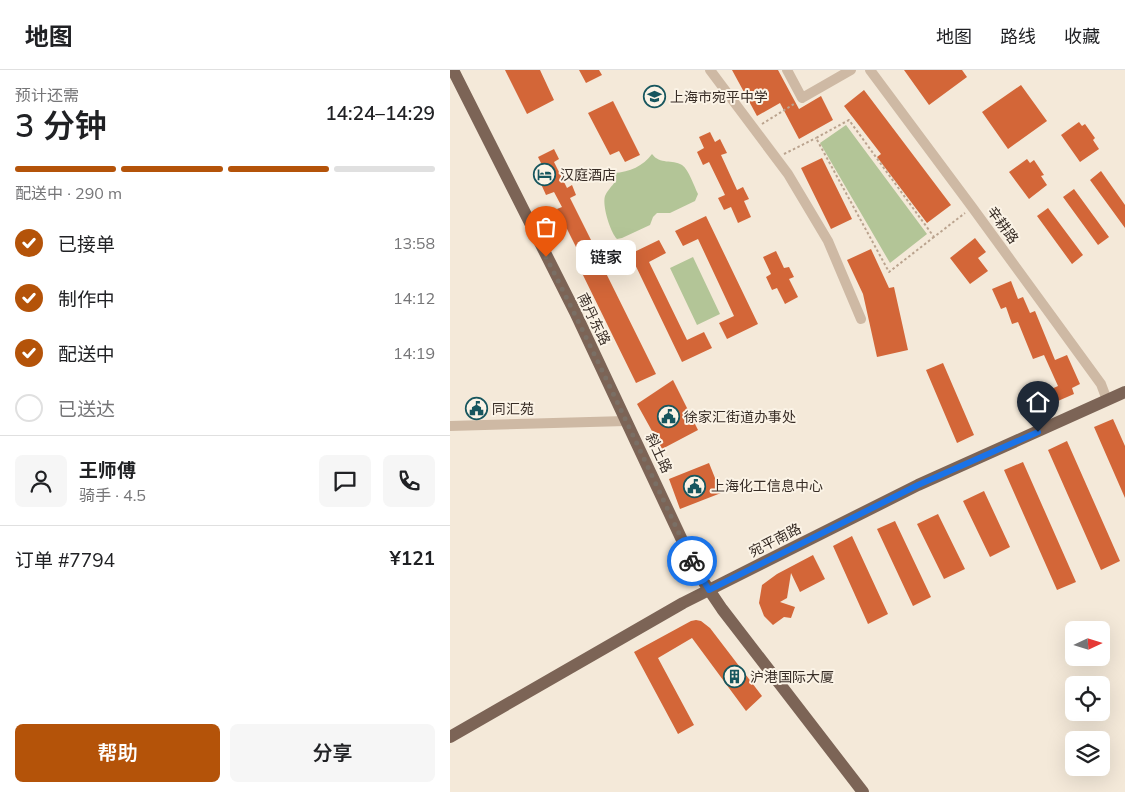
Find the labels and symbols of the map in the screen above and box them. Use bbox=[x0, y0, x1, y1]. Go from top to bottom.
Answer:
school or university icon: 上海市宛平中学 bbox=[642, 85, 666, 109]
place label: 上海市宛平中学 bbox=[670, 88, 768, 106]
hotel icon: 汉庭酒店 bbox=[532, 163, 556, 187]
place label: 汉庭酒店 bbox=[560, 166, 616, 184]
street label: 辛耕路 bbox=[983, 203, 1023, 247]
pin bbox=[525, 206, 567, 257]
callout: 链家 bbox=[576, 240, 636, 274]
street label: 南丹东路 bbox=[574, 290, 614, 348]
pin bbox=[1017, 381, 1059, 432]
public building icon: 同汇苑 bbox=[464, 397, 488, 421]
place label: 同汇苑 bbox=[492, 400, 534, 418]
public building icon: 徐家汇街道办事处 bbox=[656, 405, 680, 429]
place label: 徐家汇街道办事处 bbox=[684, 408, 796, 426]
street label: 斜土路 bbox=[642, 430, 676, 476]
public building icon: 上海化工信息中心 bbox=[683, 474, 707, 498]
place label: 上海化工信息中心 bbox=[711, 477, 823, 495]
street label: 宛平南路 bbox=[746, 519, 804, 561]
courier bbox=[667, 536, 717, 586]
north arrow bbox=[1065, 621, 1110, 666]
building icon: 沪港国际大厦 bbox=[722, 665, 746, 689]
place label: 沪港国际大厦 bbox=[750, 668, 834, 686]

